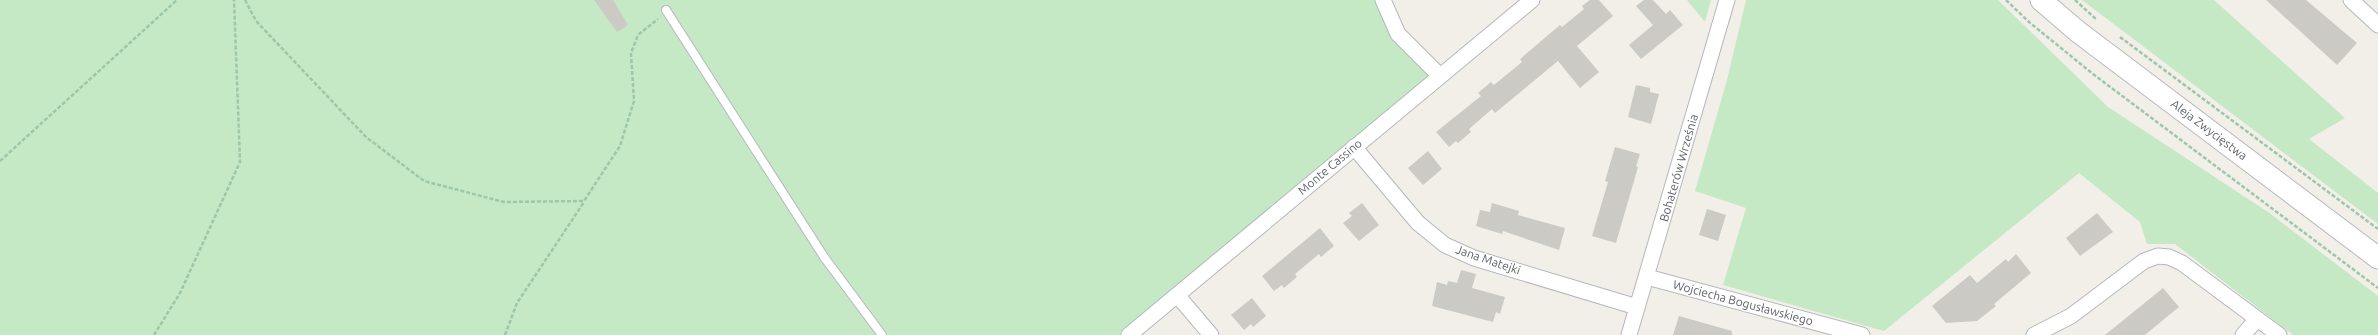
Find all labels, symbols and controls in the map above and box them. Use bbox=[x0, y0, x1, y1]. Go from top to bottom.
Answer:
street label: Aleja Zwycięstwa bbox=[2169, 97, 2250, 162]
street label: Bohaterów Września bbox=[1657, 113, 1700, 223]
street label: Monte Cassino bbox=[1295, 136, 1364, 197]
street label: Jana Matejki bbox=[1454, 242, 1522, 277]
street label: Wojciecha Bogusławskiego bbox=[1672, 278, 1815, 327]

